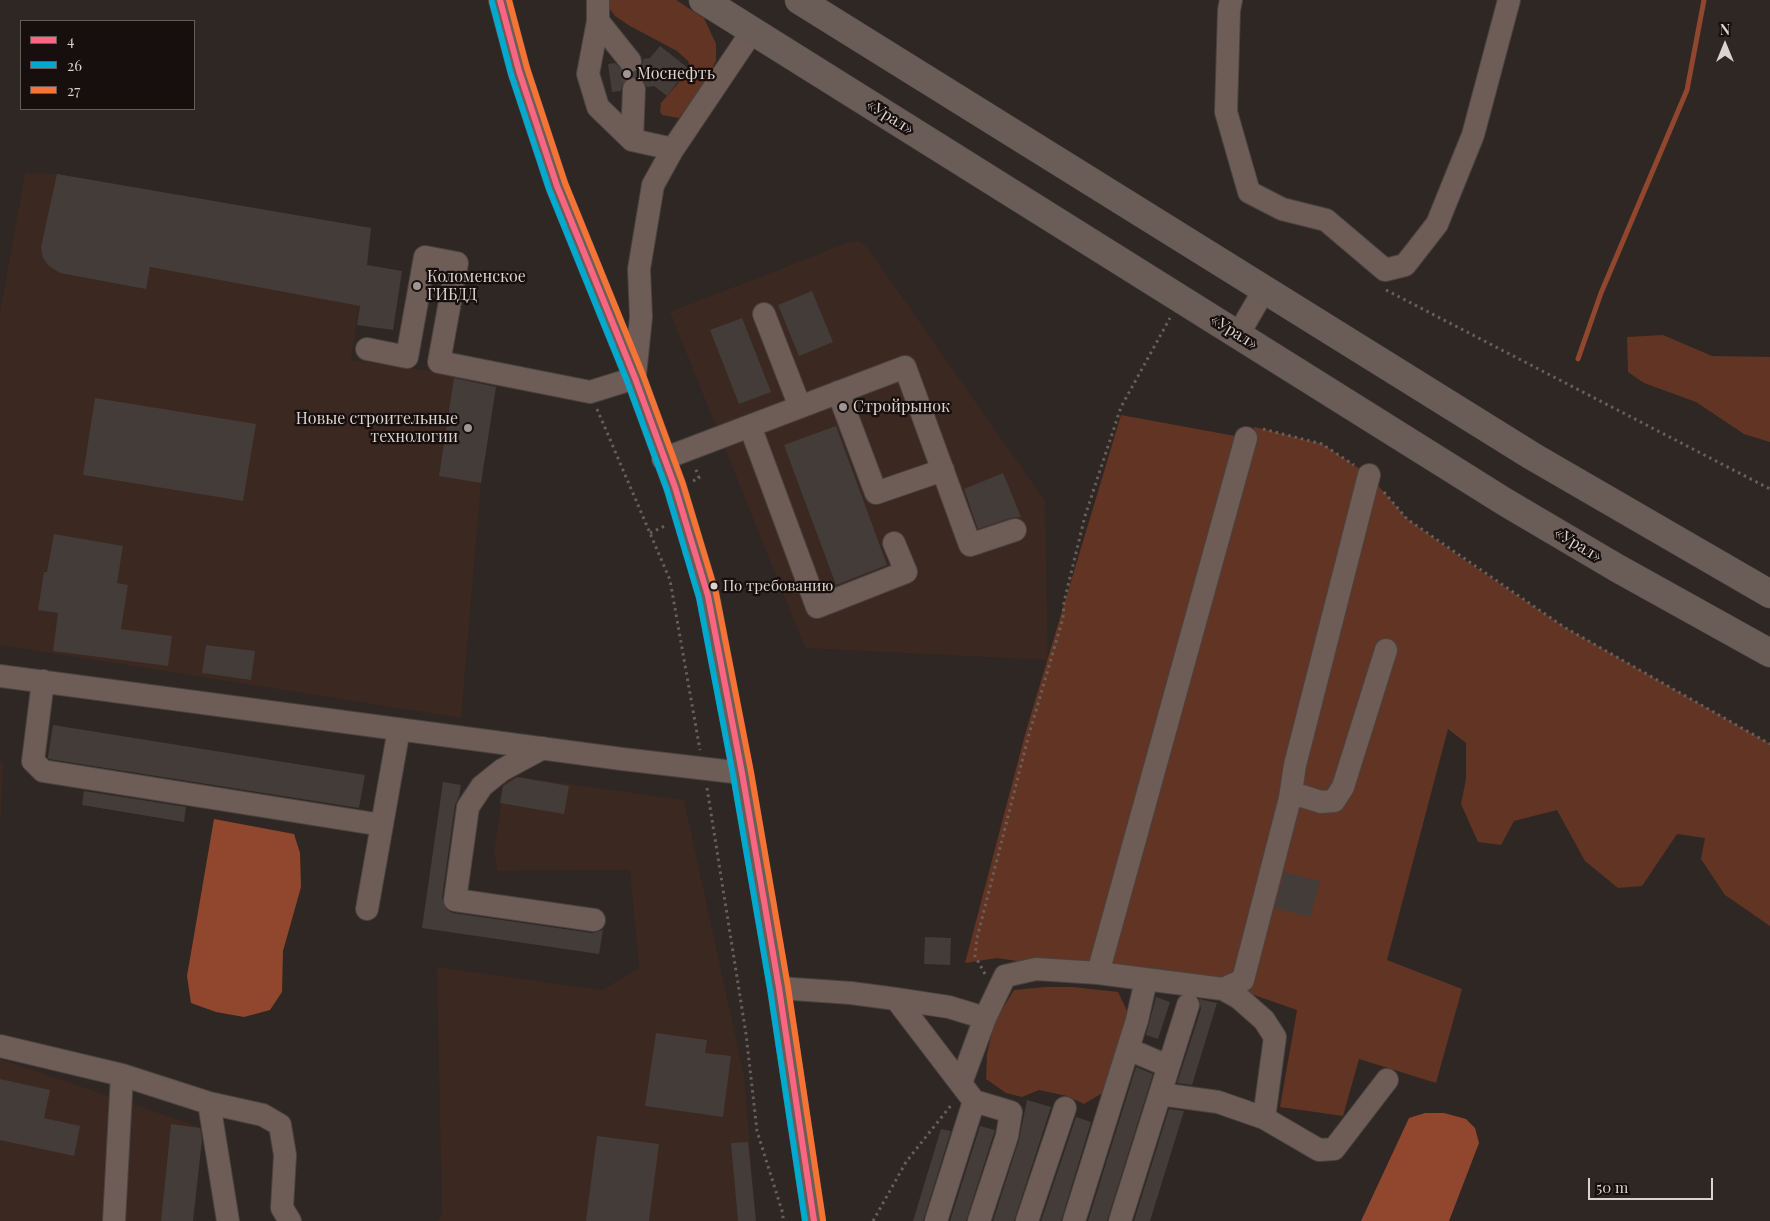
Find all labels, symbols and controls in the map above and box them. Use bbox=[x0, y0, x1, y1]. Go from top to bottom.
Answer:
legend bbox=[20, 20, 195, 110]
north arrow bbox=[1700, 20, 1750, 70]
text: N bbox=[1720, 20, 1730, 39]
text: 4 bbox=[67, 30, 74, 50]
text: 26 bbox=[67, 55, 82, 75]
place label: Моснефть bbox=[637, 64, 715, 84]
marker: Моснефть bbox=[621, 68, 633, 80]
text: 27 bbox=[67, 80, 80, 100]
street label: «Урал» bbox=[863, 95, 917, 139]
place label: Коломенское ГИБДД bbox=[427, 267, 526, 305]
marker: Коломенское ГИБДД bbox=[411, 280, 423, 292]
street label: «Урал» bbox=[1207, 310, 1261, 354]
place label: Стройрынок bbox=[853, 397, 950, 417]
marker: Стройрынок bbox=[837, 401, 849, 413]
place label: Новые строительные технологии bbox=[296, 409, 458, 447]
marker: Новые строительные технологии bbox=[462, 422, 474, 434]
street label: «Урал» bbox=[1551, 523, 1605, 567]
place label: По требованию bbox=[723, 577, 833, 595]
marker: По требованию bbox=[709, 581, 719, 591]
scale bar bbox=[1590, 1168, 1715, 1200]
text: 50 m bbox=[1596, 1177, 1628, 1197]

